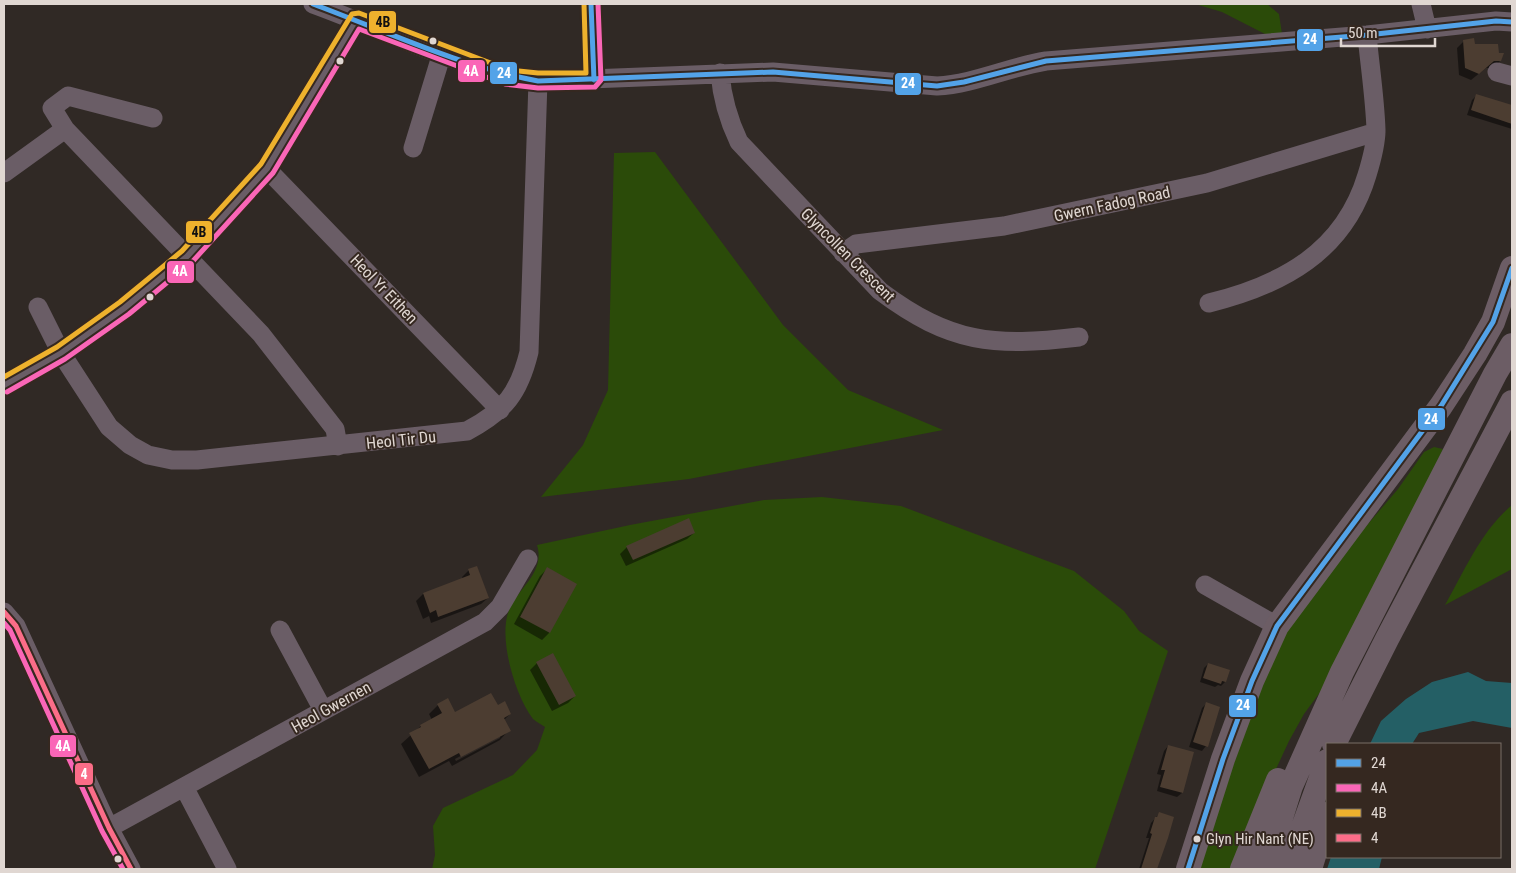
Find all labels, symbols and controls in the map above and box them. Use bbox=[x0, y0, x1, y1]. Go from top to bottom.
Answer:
line badge: 4B bbox=[368, 10, 397, 34]
text: 4B bbox=[376, 14, 391, 30]
scale bar bbox=[1341, 15, 1435, 47]
text: 50 m bbox=[1348, 24, 1378, 42]
line badge: 24 bbox=[1296, 28, 1324, 52]
text: 24 bbox=[1303, 31, 1317, 47]
unlabelled marker bbox=[428, 36, 438, 46]
unlabelled marker bbox=[335, 56, 345, 66]
line badge: 4A bbox=[457, 59, 486, 83]
line badge: 24 bbox=[489, 61, 518, 85]
text: 4A bbox=[463, 63, 479, 79]
text: 24 bbox=[497, 65, 511, 81]
line badge: 24 bbox=[894, 72, 922, 96]
text: 24 bbox=[901, 75, 915, 91]
street label: Gwern Fadog Road bbox=[1052, 182, 1172, 226]
street label: Glyncollen Crescent bbox=[797, 204, 899, 306]
line badge: 4B bbox=[185, 220, 213, 244]
text: 4B bbox=[192, 224, 207, 240]
street label: Heol Yr Eithen bbox=[346, 250, 422, 328]
line badge: 4A bbox=[166, 260, 195, 284]
text: 4A bbox=[172, 263, 188, 279]
unlabelled marker bbox=[145, 292, 155, 302]
line badge: 24 bbox=[1417, 407, 1446, 431]
text: 24 bbox=[1424, 411, 1438, 427]
street label: Heol Tir Du bbox=[365, 427, 437, 453]
street label: Heol Gwernen bbox=[288, 677, 374, 737]
line badge: 24 bbox=[1228, 694, 1257, 718]
text: 24 bbox=[1236, 697, 1250, 713]
line badge: 4A bbox=[49, 734, 77, 758]
text: 4A bbox=[55, 738, 71, 754]
legend bbox=[1326, 743, 1501, 858]
text: 24 bbox=[1371, 754, 1386, 772]
line badge: 4 bbox=[74, 762, 94, 786]
text: 4 bbox=[80, 766, 88, 782]
text: 4A bbox=[1371, 779, 1387, 797]
text: 4B bbox=[1371, 804, 1387, 822]
text: 4 bbox=[1371, 829, 1378, 847]
place label: Glyn Hir Nant (NE) bbox=[1206, 830, 1314, 848]
marker: Glyn Hir Nant (NE) bbox=[1192, 834, 1202, 844]
unlabelled marker bbox=[113, 854, 123, 864]

